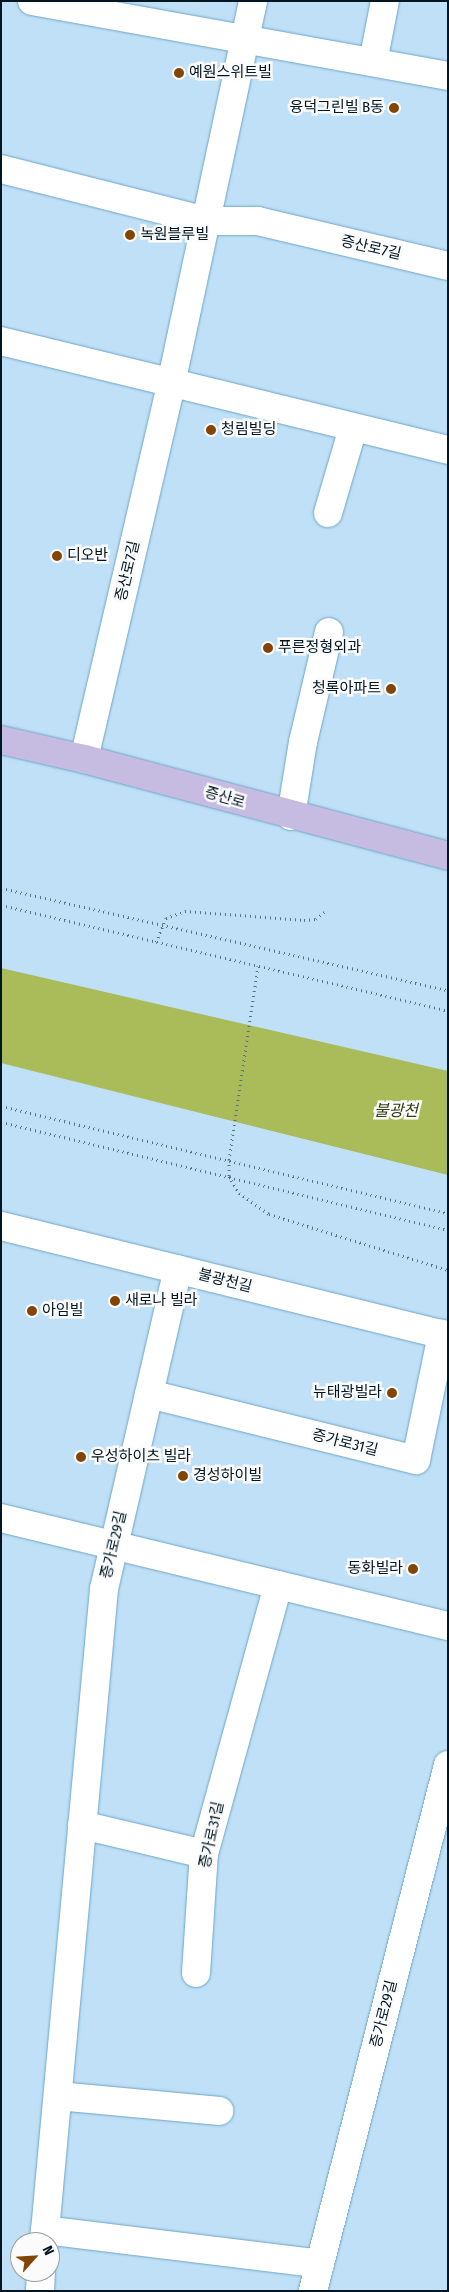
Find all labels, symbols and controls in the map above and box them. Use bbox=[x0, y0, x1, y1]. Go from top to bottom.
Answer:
place label: 예원스위트빌 bbox=[189, 64, 272, 82]
marker: 예원스위트빌 bbox=[173, 67, 185, 79]
place label: 융덕그린빌 B동 bbox=[289, 99, 384, 117]
marker: 융덕그린빌 B동 bbox=[388, 102, 400, 114]
place label: 녹원블루빌 bbox=[140, 226, 209, 244]
marker: 녹원블루빌 bbox=[124, 229, 136, 241]
street label: 증산로7길 bbox=[339, 232, 403, 264]
place label: 청림빌딩 bbox=[221, 421, 276, 439]
marker: 청림빌딩 bbox=[205, 424, 217, 436]
street label: 증산로7길 bbox=[112, 539, 144, 603]
place label: 디오반 bbox=[67, 547, 108, 565]
marker: 디오반 bbox=[51, 550, 63, 562]
place label: 푸른정형외과 bbox=[278, 639, 361, 657]
marker: 푸른정형외과 bbox=[262, 642, 274, 654]
place label: 청록아파트 bbox=[312, 680, 381, 698]
marker: 청록아파트 bbox=[385, 683, 397, 695]
street label: 증산로 bbox=[203, 784, 247, 812]
water label: 불광천 bbox=[374, 1101, 418, 1121]
street label: 불광천길 bbox=[196, 1266, 254, 1296]
place label: 새로나 빌라 bbox=[125, 1292, 198, 1310]
marker: 새로나 빌라 bbox=[109, 1295, 121, 1307]
place label: 아임빌 bbox=[42, 1302, 83, 1320]
marker: 아임빌 bbox=[26, 1305, 38, 1317]
place label: 뉴태광빌라 bbox=[313, 1384, 382, 1402]
marker: 뉴태광빌라 bbox=[386, 1387, 398, 1399]
street label: 증가로31길 bbox=[310, 1426, 380, 1460]
place label: 우성하이츠 빌라 bbox=[91, 1448, 191, 1466]
marker: 우성하이츠 빌라 bbox=[75, 1451, 87, 1463]
place label: 경성하이빌 bbox=[193, 1467, 262, 1485]
marker: 경성하이빌 bbox=[177, 1470, 189, 1482]
street label: 증가로29길 bbox=[97, 1509, 131, 1581]
place label: 동화빌라 bbox=[348, 1560, 403, 1578]
marker: 동화빌라 bbox=[407, 1563, 419, 1575]
street label: 증가로31길 bbox=[196, 1800, 228, 1870]
street label: 증가로29길 bbox=[367, 1978, 401, 2050]
north arrow bbox=[10, 2232, 60, 2282]
text: N bbox=[39, 2243, 58, 2258]

